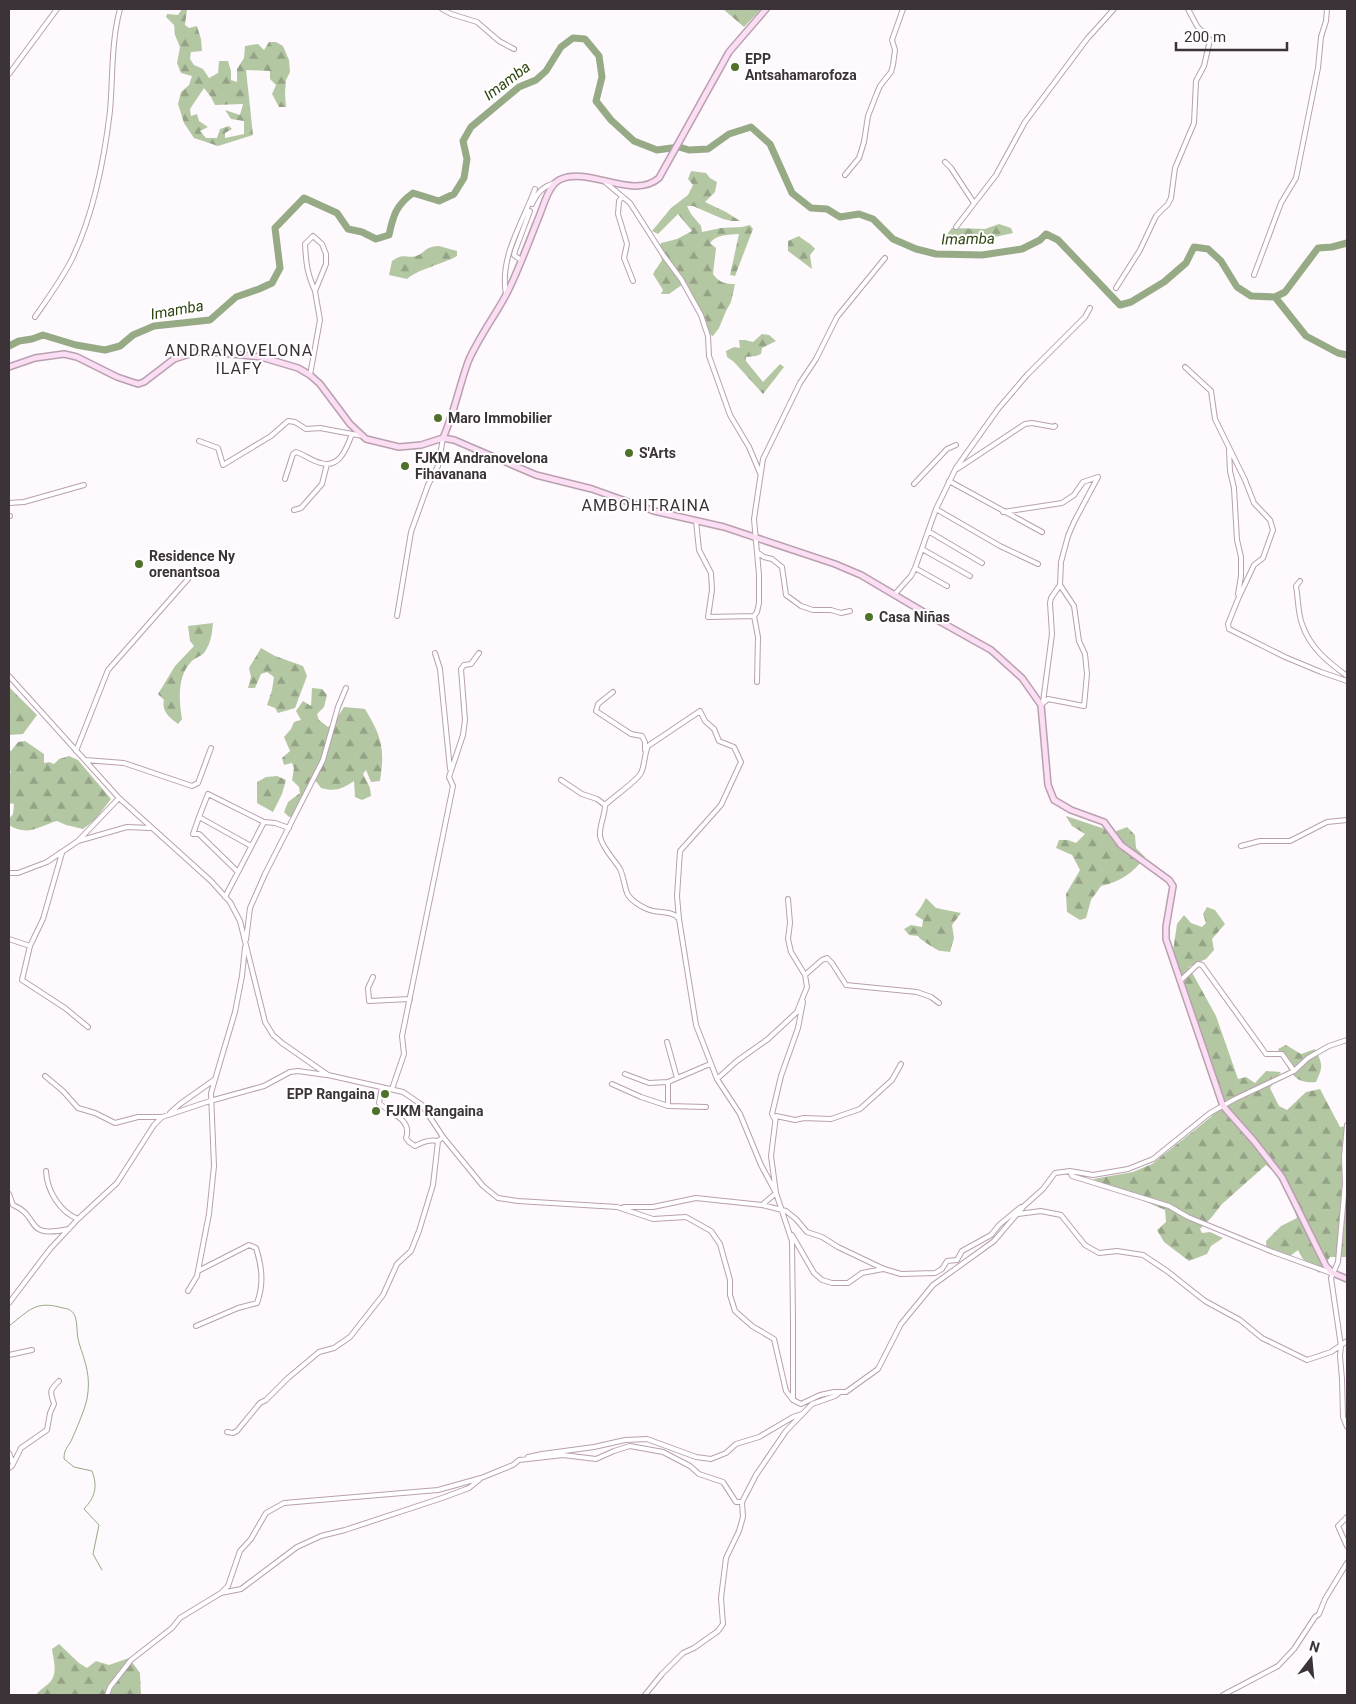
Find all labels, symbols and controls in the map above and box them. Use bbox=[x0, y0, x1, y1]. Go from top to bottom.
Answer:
scale bar bbox=[1176, 20, 1287, 52]
text: 200 m bbox=[1184, 28, 1226, 46]
place label: EPP Antsahamarofoza bbox=[745, 51, 857, 83]
water label: Imamba bbox=[480, 58, 534, 104]
marker: EPP Antsahamarofoza bbox=[729, 61, 741, 73]
water label: Imamba bbox=[941, 230, 995, 248]
water label: Imamba bbox=[149, 296, 205, 324]
district label: ANDRANOVELONA ILAFY bbox=[165, 341, 313, 378]
place label: Maro Immobilier bbox=[448, 410, 552, 426]
marker: Maro Immobilier bbox=[432, 412, 444, 424]
place label: S'Arts bbox=[639, 445, 676, 461]
marker: S'Arts bbox=[623, 447, 635, 459]
place label: FJKM Andranovelona Fihavanana bbox=[415, 450, 549, 482]
marker: FJKM Andranovelona Fihavanana bbox=[399, 460, 411, 472]
district label: AMBOHITRAINA bbox=[581, 496, 711, 515]
place label: Residence Ny orenantsoa bbox=[149, 548, 236, 580]
marker: Residence Ny orenantsoa bbox=[133, 558, 145, 570]
place label: Casa Niñas bbox=[879, 609, 950, 625]
marker: Casa Niñas bbox=[863, 611, 875, 623]
place label: EPP Rangaina bbox=[287, 1086, 376, 1102]
marker: EPP Rangaina bbox=[379, 1088, 391, 1100]
place label: FJKM Rangaina bbox=[386, 1103, 484, 1119]
marker: FJKM Rangaina bbox=[370, 1105, 382, 1117]
north arrow bbox=[1286, 1634, 1336, 1684]
text: N bbox=[1308, 1637, 1322, 1656]

